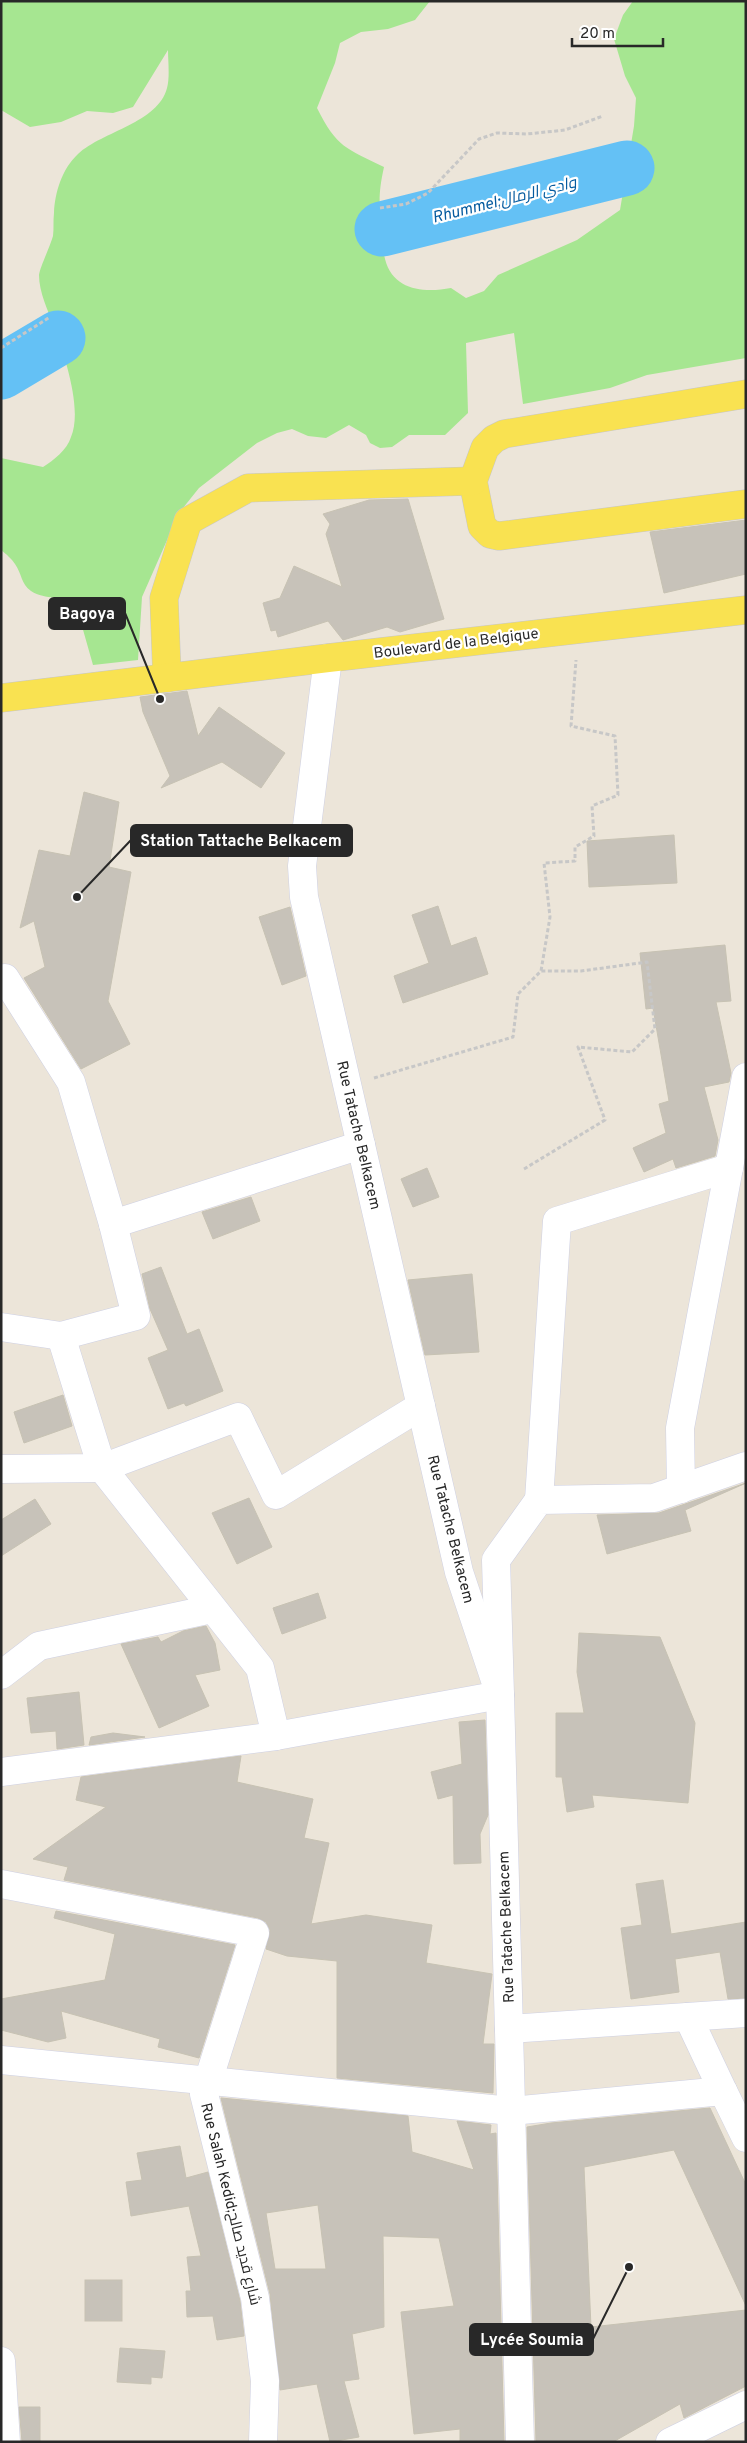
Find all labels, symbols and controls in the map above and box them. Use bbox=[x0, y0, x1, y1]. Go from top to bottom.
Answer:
scale bar bbox=[572, 15, 663, 47]
text: 20 m bbox=[580, 25, 615, 44]
water label: Rhummel;وادي الرمال bbox=[430, 173, 580, 229]
callout: Bagoya bbox=[49, 598, 125, 629]
text: Bagoya bbox=[59, 605, 115, 625]
street label: Boulevard de la Belgique bbox=[373, 625, 540, 664]
callout: Station Tattache Belkacem bbox=[131, 825, 352, 856]
text: Station Tattache Belkacem bbox=[140, 832, 342, 852]
street label: Rue Tatache Belkacem bbox=[331, 1059, 384, 1212]
street label: Rue Tatache Belkacem bbox=[422, 1453, 477, 1605]
street label: Rue Tatache Belkacem bbox=[495, 1851, 520, 2003]
street label: Rue Salah Kedid;شارع قديد صالح bbox=[195, 2101, 264, 2307]
callout: Lycée Soumia bbox=[470, 2324, 593, 2355]
text: Lycée Soumia bbox=[480, 2331, 584, 2351]

